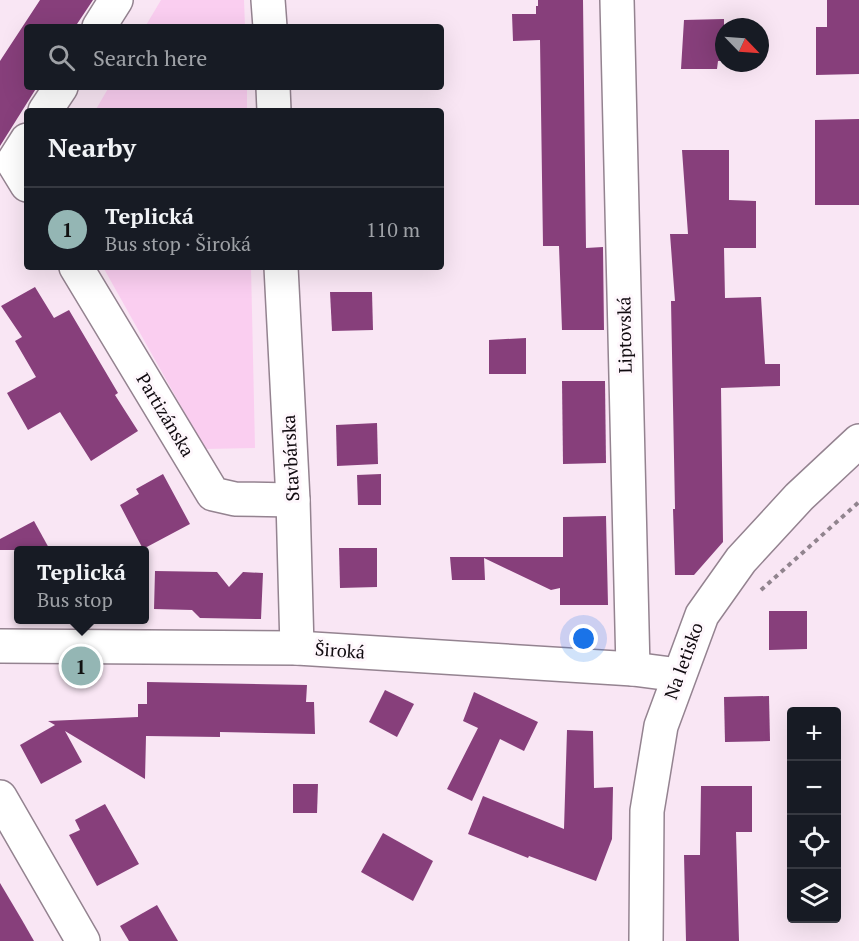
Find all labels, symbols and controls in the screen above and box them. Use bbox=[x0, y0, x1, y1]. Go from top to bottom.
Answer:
north arrow bbox=[715, 18, 769, 72]
search box bbox=[24, 24, 444, 90]
icon: search bbox=[45, 41, 78, 74]
text: Search here bbox=[93, 43, 207, 72]
text: Nearby bbox=[48, 130, 136, 164]
text: Teplická bbox=[105, 201, 194, 230]
text: 1 bbox=[62, 216, 73, 243]
text: 110 m bbox=[366, 216, 420, 243]
text: Bus stop · Široká bbox=[105, 230, 251, 257]
street label: Liptovská bbox=[611, 296, 637, 374]
street label: Partizánska bbox=[131, 368, 200, 461]
street label: Stavbárska bbox=[276, 414, 304, 502]
popup bbox=[14, 546, 149, 624]
text: Teplická bbox=[37, 557, 126, 586]
text: Bus stop bbox=[37, 586, 113, 613]
street label: Na letisko bbox=[658, 619, 708, 702]
your location bbox=[569, 624, 598, 653]
street label: Široká bbox=[314, 636, 366, 664]
pin: 1 bbox=[62, 644, 100, 688]
map controls bbox=[787, 707, 841, 923]
button: + bbox=[787, 707, 841, 761]
button: − bbox=[787, 761, 841, 815]
button: locate bbox=[787, 815, 841, 869]
button: layers bbox=[787, 869, 841, 923]

